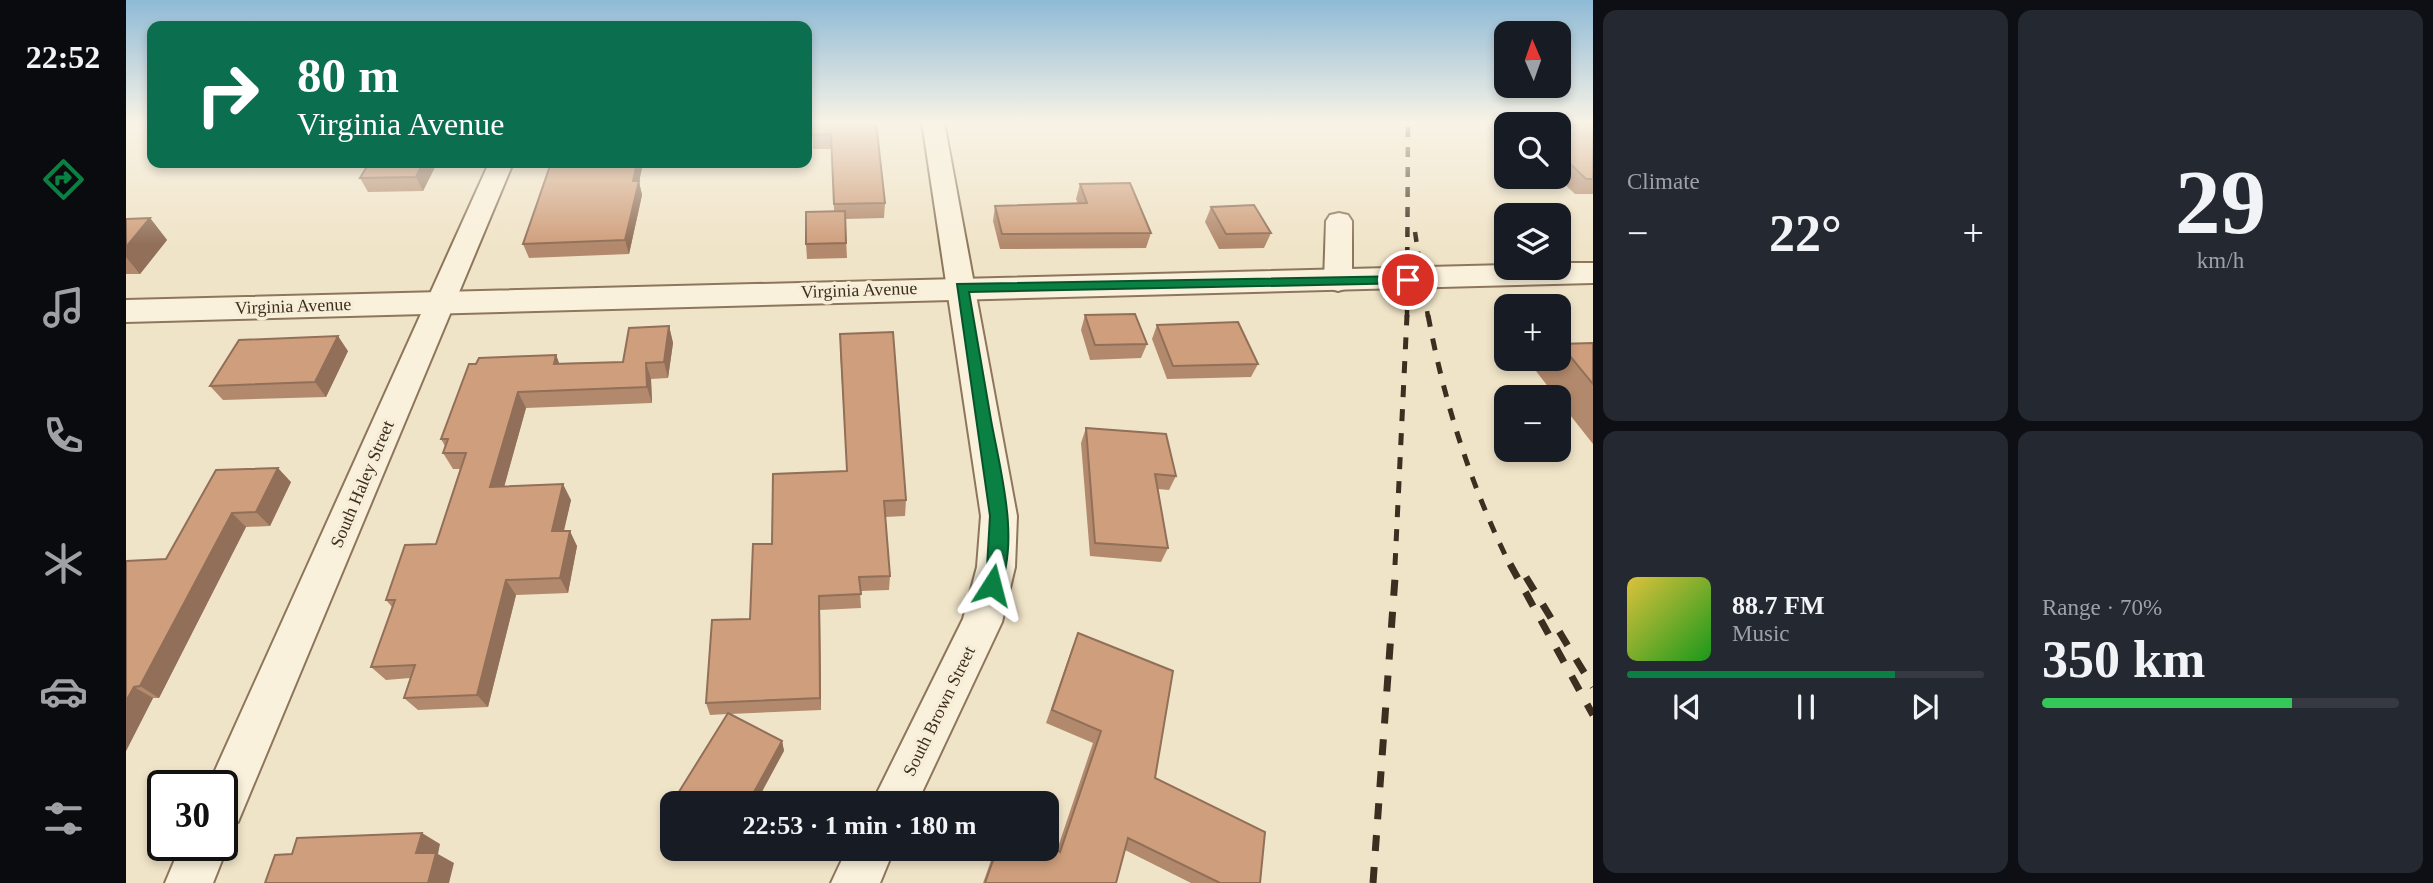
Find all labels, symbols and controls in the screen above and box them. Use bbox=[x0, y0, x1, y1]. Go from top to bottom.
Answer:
north arrow bbox=[1494, 21, 1572, 98]
map controls bbox=[1494, 21, 1571, 462]
text: 22:52 bbox=[26, 39, 100, 75]
text: 80 m bbox=[297, 48, 399, 103]
icon: right bbox=[182, 49, 273, 140]
text: Virginia Avenue bbox=[297, 106, 505, 142]
button: search bbox=[1494, 112, 1571, 189]
text: 29 bbox=[2175, 152, 2266, 253]
icon: directions bbox=[39, 155, 88, 204]
text: Climate bbox=[1627, 169, 1700, 194]
button: layers bbox=[1494, 203, 1571, 280]
text: 22° bbox=[1769, 205, 1842, 262]
text: − bbox=[1627, 212, 1648, 254]
text: + bbox=[1963, 212, 1984, 254]
text: km/h bbox=[2197, 248, 2244, 273]
pin bbox=[1378, 250, 1438, 310]
icon: arrive bbox=[1389, 261, 1427, 299]
street label: Virginia Avenue bbox=[800, 278, 918, 302]
icon: music bbox=[39, 283, 88, 332]
street label: Virginia Avenue bbox=[234, 294, 352, 318]
button: + bbox=[1494, 294, 1571, 371]
button: − bbox=[1494, 385, 1571, 462]
icon: phone bbox=[39, 411, 88, 460]
street label: South Haley Street bbox=[326, 418, 398, 550]
icon: climate bbox=[39, 539, 88, 588]
position arrow bbox=[955, 548, 1029, 622]
text: 88.7 FM bbox=[1732, 591, 1824, 620]
text: Range · 70% bbox=[2042, 595, 2162, 620]
text: Music bbox=[1732, 621, 1790, 646]
text: 350 km bbox=[2042, 631, 2205, 688]
street label: South Brown Street bbox=[899, 643, 979, 779]
icon: car bbox=[39, 667, 88, 716]
icon: previous bbox=[1668, 688, 1706, 726]
icon: pause bbox=[1787, 688, 1825, 726]
icon: next bbox=[1906, 688, 1944, 726]
speed limit sign: 30 bbox=[147, 770, 238, 861]
icon: filters bbox=[39, 794, 88, 843]
text: 22:53 · 1 min · 180 m bbox=[743, 811, 977, 840]

